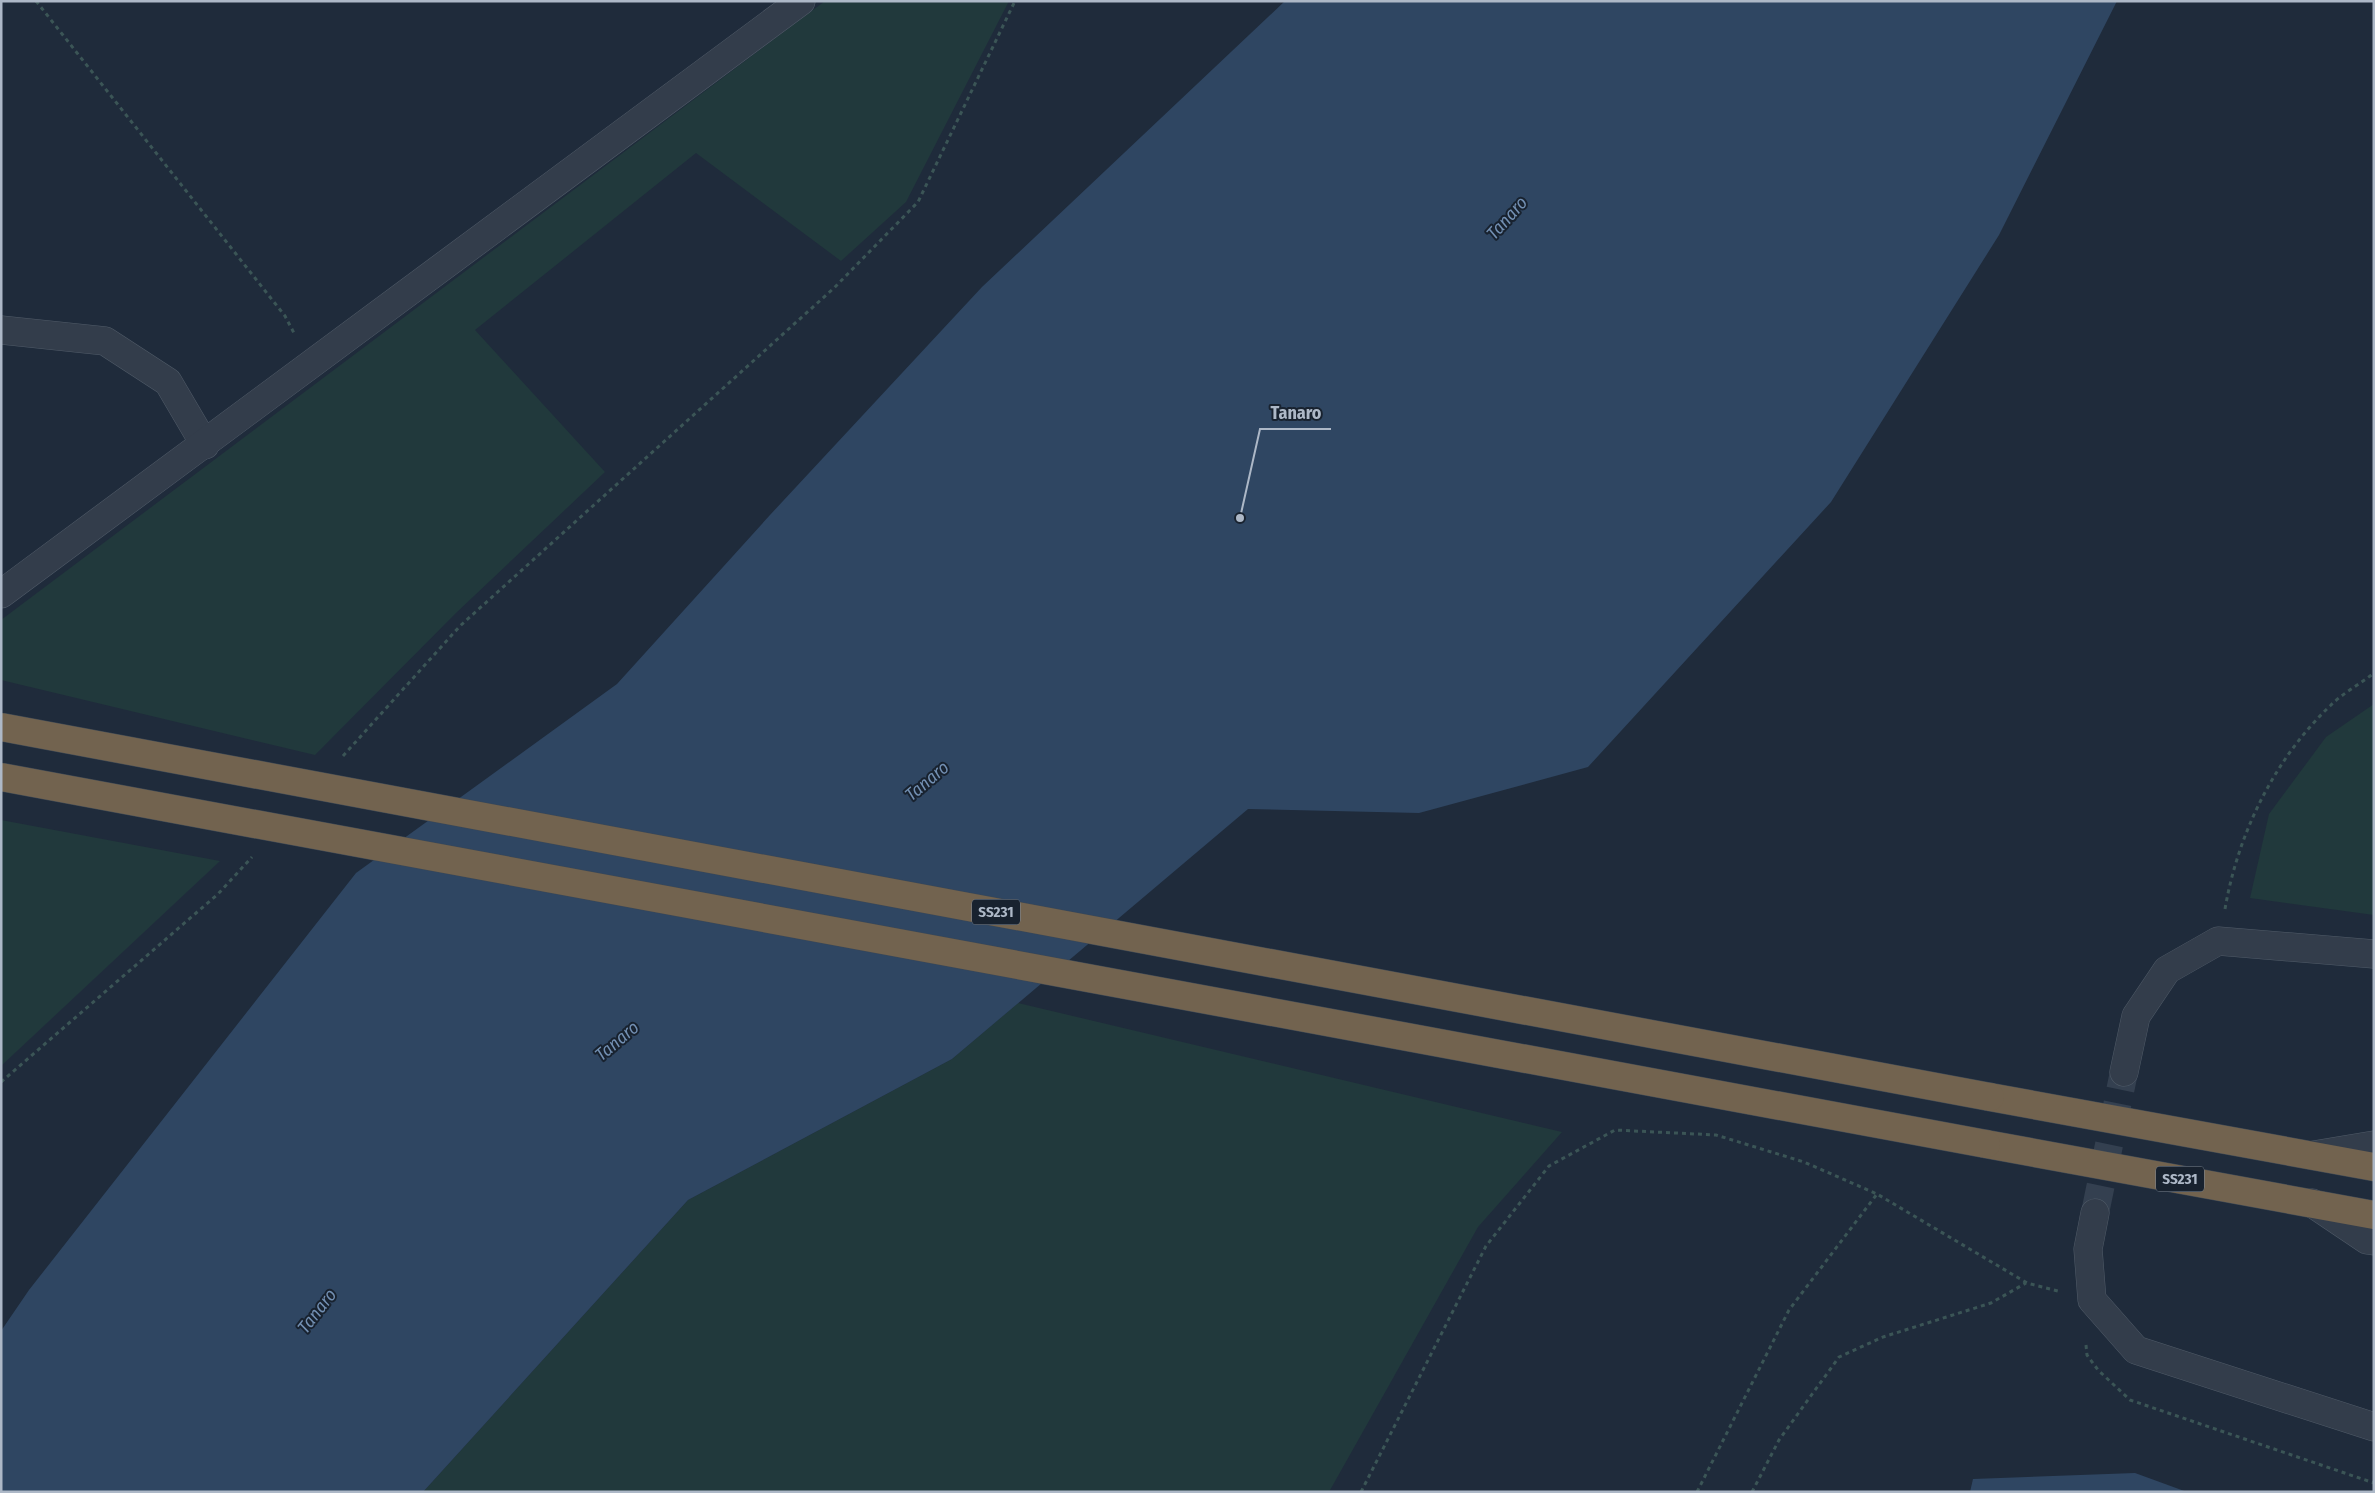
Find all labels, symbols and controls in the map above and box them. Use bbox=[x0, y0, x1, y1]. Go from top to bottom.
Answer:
water label: Tanaro bbox=[1482, 192, 1532, 244]
callout: Tanaro bbox=[1260, 396, 1331, 429]
text: Tanaro bbox=[1271, 402, 1322, 424]
water label: Tanaro bbox=[901, 756, 953, 806]
road number: SS231 bbox=[972, 900, 1020, 924]
water label: Tanaro bbox=[591, 1016, 643, 1066]
road number: SS231 bbox=[2156, 1166, 2204, 1192]
water label: Tanaro bbox=[293, 1284, 341, 1338]

